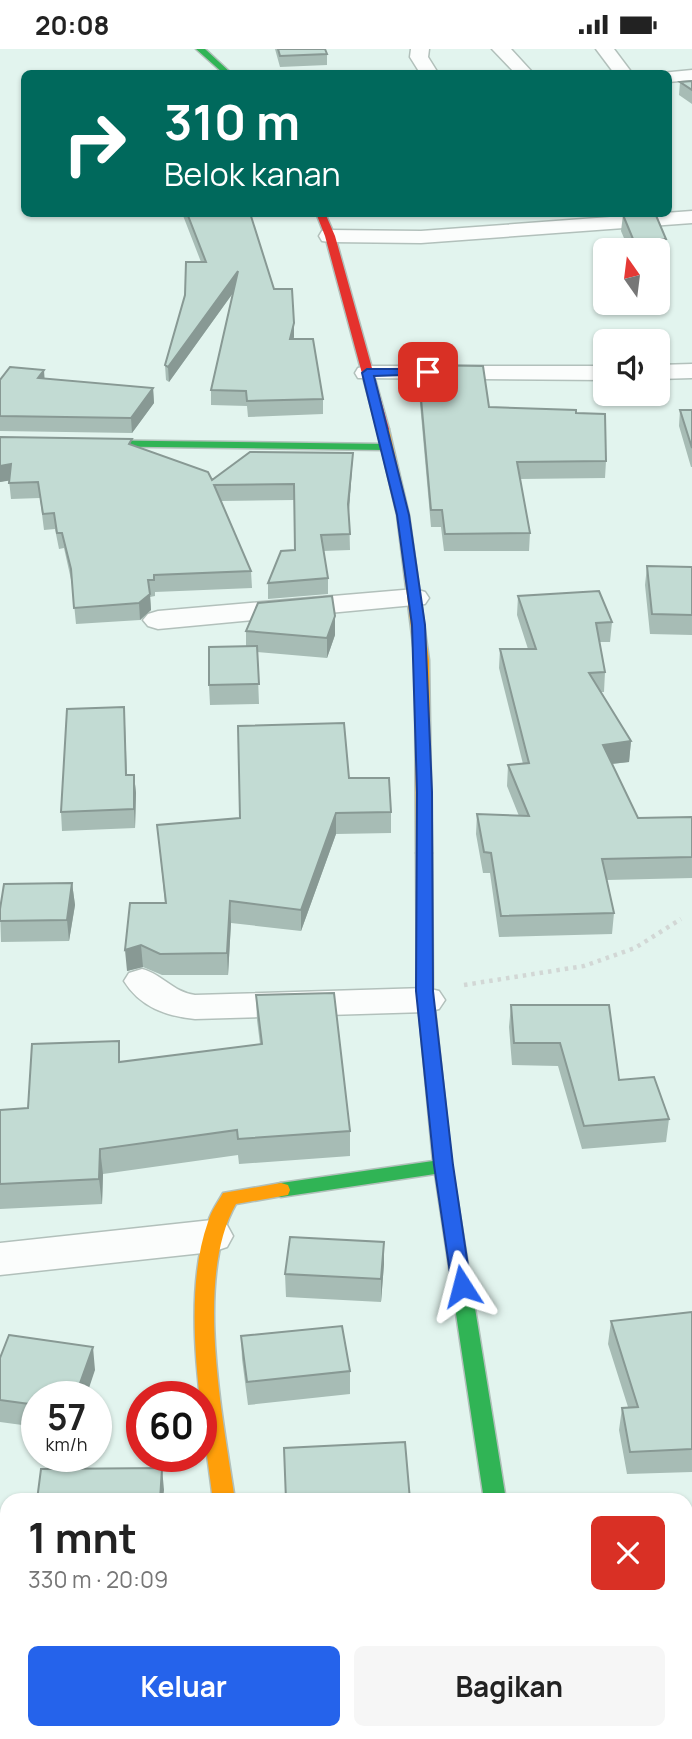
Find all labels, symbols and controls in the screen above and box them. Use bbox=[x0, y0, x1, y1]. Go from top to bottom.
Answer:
text: 20:08 bbox=[35, 7, 110, 43]
text: 310 m bbox=[164, 88, 300, 155]
icon: right bbox=[49, 98, 140, 189]
text: Belok kanan bbox=[164, 152, 340, 196]
north arrow bbox=[593, 238, 670, 315]
map controls bbox=[593, 238, 670, 406]
button: sound bbox=[593, 329, 670, 406]
pin bbox=[398, 342, 458, 402]
icon: arrive bbox=[409, 353, 447, 391]
position arrow bbox=[425, 1249, 499, 1323]
speed limit sign: 60 bbox=[126, 1381, 217, 1472]
text: 57 bbox=[47, 1393, 86, 1441]
text: km/h bbox=[46, 1432, 87, 1456]
text: 1 mnt bbox=[28, 1508, 137, 1566]
button: close bbox=[591, 1516, 665, 1590]
text: 330 m · 20:09 bbox=[28, 1563, 168, 1595]
button: Keluar bbox=[28, 1646, 340, 1726]
button: Bagikan bbox=[354, 1646, 665, 1726]

